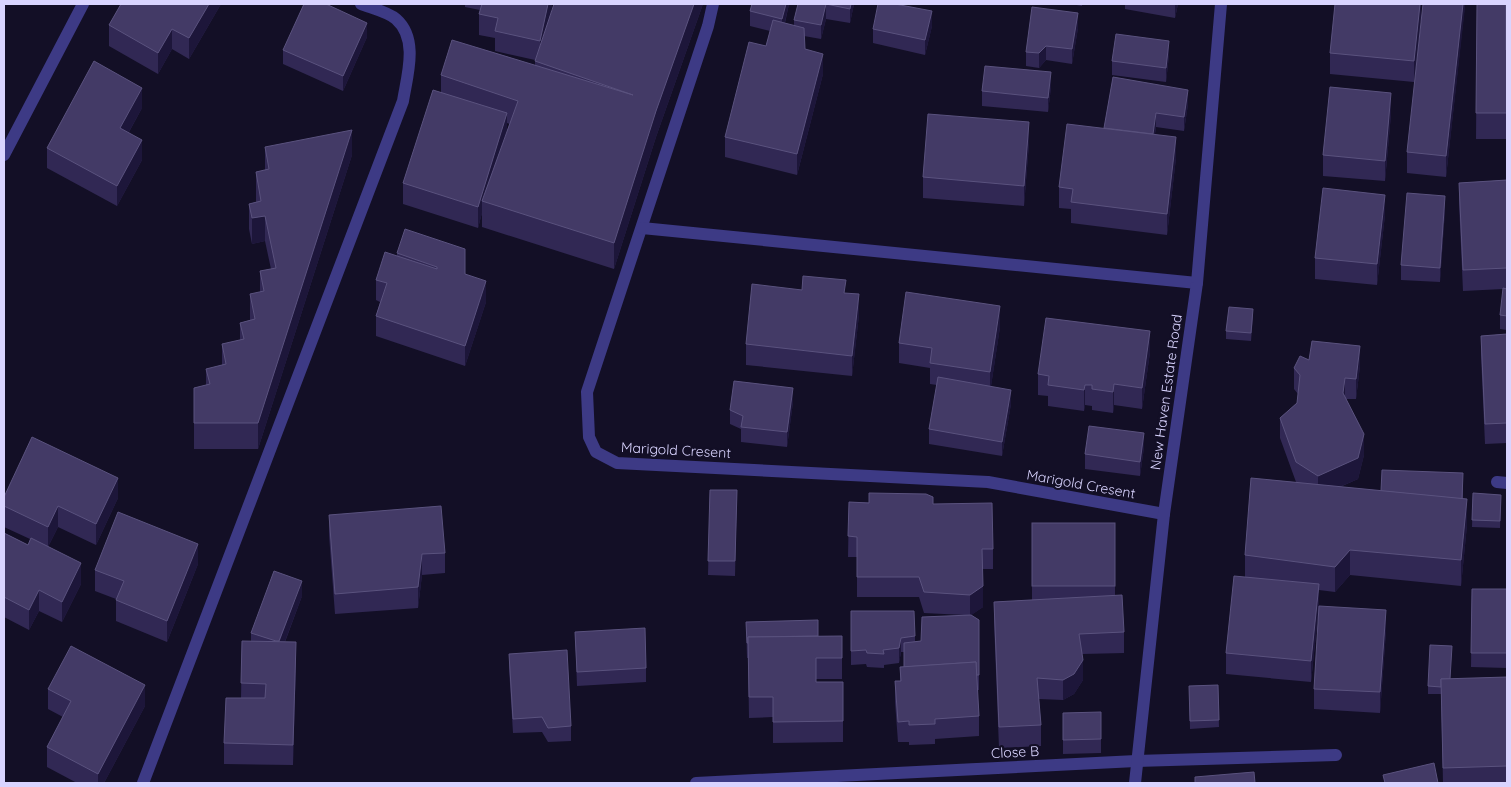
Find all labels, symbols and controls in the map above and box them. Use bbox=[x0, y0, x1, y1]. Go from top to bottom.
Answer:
street label: New Haven Estate Road bbox=[1146, 313, 1186, 471]
street label: Marigold Cresent bbox=[621, 438, 732, 462]
street label: Marigold Cresent bbox=[1025, 466, 1137, 502]
street label: Close B bbox=[991, 742, 1039, 762]

